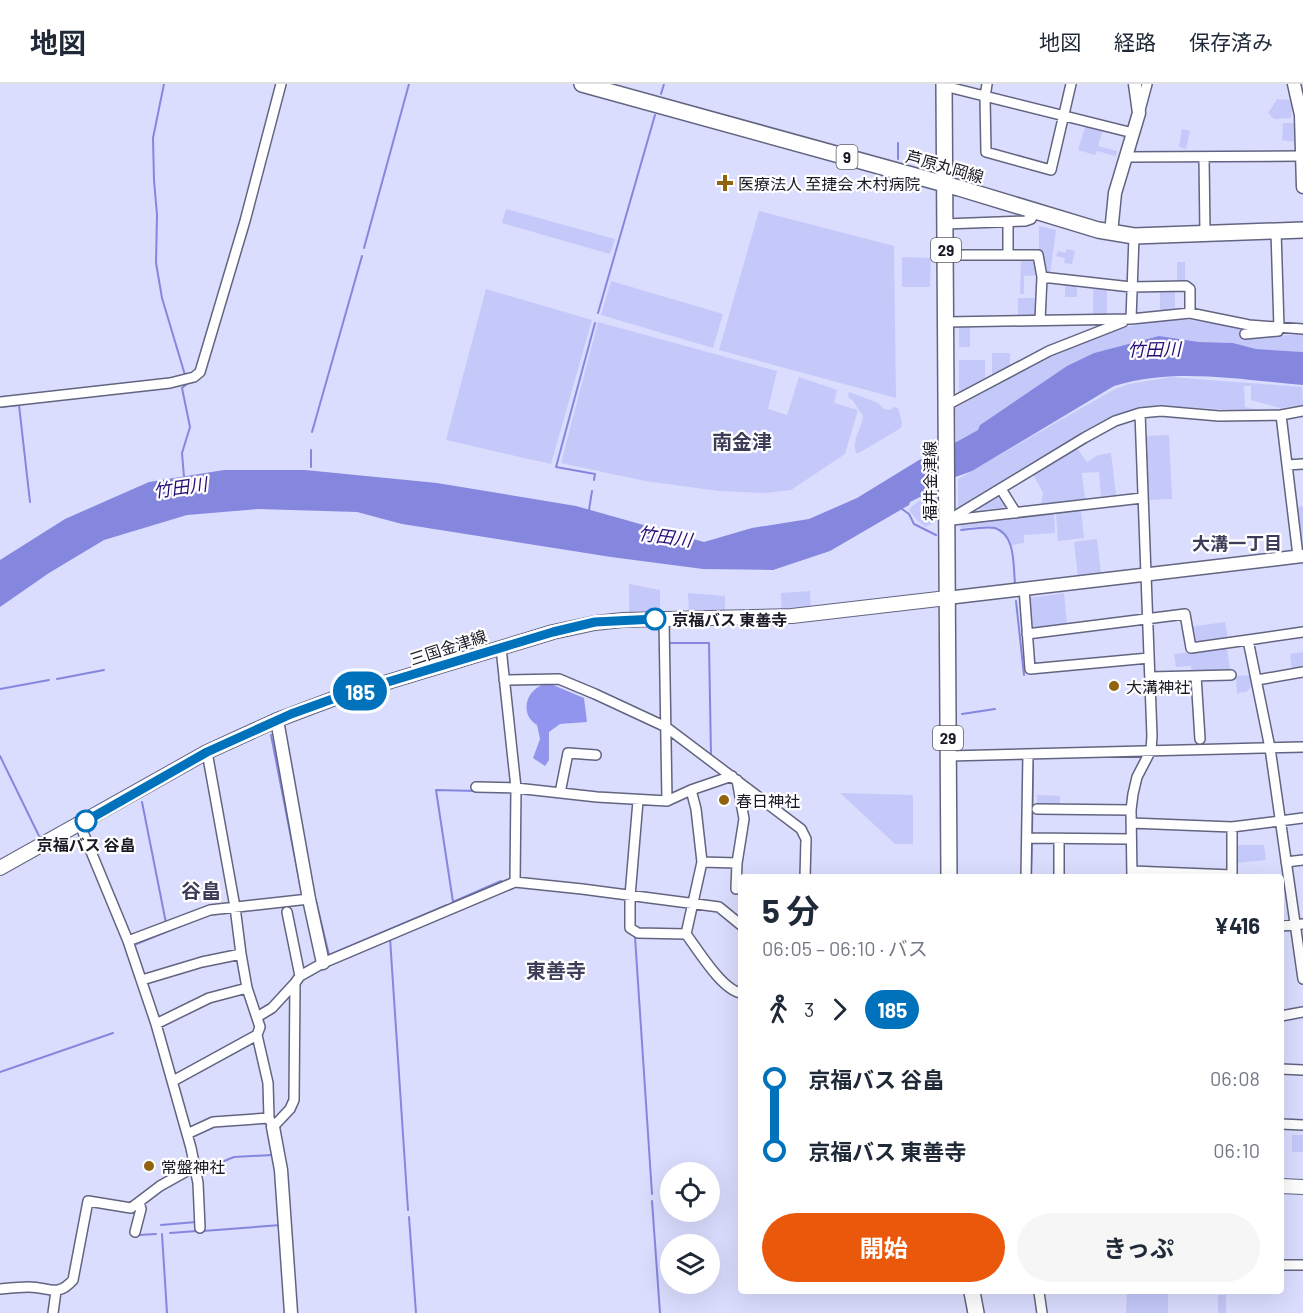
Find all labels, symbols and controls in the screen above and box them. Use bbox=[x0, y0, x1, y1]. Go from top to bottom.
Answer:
text: 地図 bbox=[30, 25, 86, 59]
text: 地図 bbox=[1039, 29, 1081, 54]
text: 経路 bbox=[1114, 29, 1156, 54]
text: 保存済み bbox=[1189, 29, 1273, 54]
road number: 9 bbox=[836, 145, 858, 169]
street label: 芦原丸岡線 bbox=[904, 146, 986, 186]
marker: 医療法人 至捷会 木村病院 bbox=[716, 174, 734, 192]
place label: 医療法人 至捷会 木村病院 bbox=[738, 174, 920, 193]
road number: 29 bbox=[931, 238, 961, 262]
water label: 竹田川 bbox=[1127, 337, 1183, 360]
district label: 南金津 bbox=[712, 429, 772, 453]
street label: 福井金津線 bbox=[920, 441, 939, 521]
water label: 竹田川 bbox=[152, 472, 210, 502]
water label: 竹田川 bbox=[637, 521, 695, 551]
district label: 大溝一丁目 bbox=[1192, 532, 1282, 554]
marker: 京福バス 東善寺 bbox=[644, 608, 666, 630]
place label: 京福バス 東善寺 bbox=[672, 610, 787, 629]
street label: 三国金津線 bbox=[407, 626, 489, 668]
line badge: 185 bbox=[326, 672, 394, 710]
place label: 大溝神社 bbox=[1126, 677, 1190, 696]
text: 185 bbox=[345, 679, 375, 704]
marker: 大溝神社 bbox=[1107, 679, 1121, 693]
road number: 29 bbox=[933, 726, 963, 750]
place label: 春日神社 bbox=[736, 791, 800, 810]
marker: 春日神社 bbox=[717, 793, 731, 807]
marker: 京福バス 谷畠 bbox=[75, 810, 97, 832]
place label: 京福バス 谷畠 bbox=[36, 835, 136, 854]
district label: 谷畠 bbox=[181, 878, 221, 902]
text: 5 分 bbox=[762, 890, 819, 930]
text: ¥416 bbox=[1214, 912, 1260, 938]
text: 06:05 – 06:10 · バス bbox=[762, 936, 928, 960]
district label: 東善寺 bbox=[526, 958, 586, 982]
icon: walk bbox=[762, 993, 795, 1026]
icon: forward bbox=[823, 993, 856, 1026]
text: 3 bbox=[804, 997, 814, 1021]
text: 185 bbox=[877, 997, 907, 1022]
text: 京福バス 谷畠 bbox=[808, 1066, 944, 1092]
text: 06:08 bbox=[1210, 1066, 1260, 1090]
text: 京福バス 東善寺 bbox=[808, 1138, 966, 1164]
text: 06:10 bbox=[1213, 1138, 1260, 1162]
place label: 常盤神社 bbox=[161, 1157, 225, 1176]
marker: 常盤神社 bbox=[142, 1159, 156, 1173]
map controls bbox=[660, 1162, 720, 1294]
button: locate bbox=[660, 1162, 720, 1222]
button: 開始 bbox=[762, 1213, 1005, 1282]
button: きっぷ bbox=[1017, 1213, 1260, 1282]
button: layers bbox=[660, 1234, 720, 1294]

